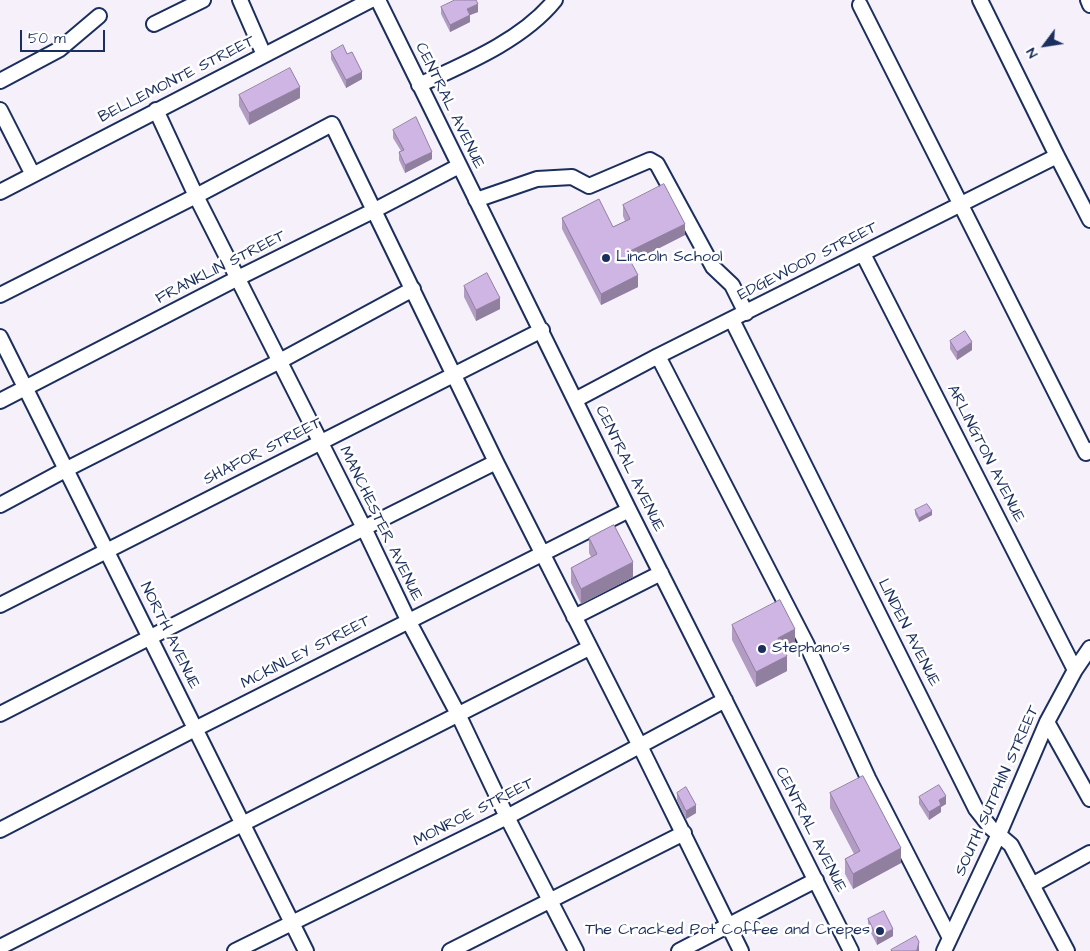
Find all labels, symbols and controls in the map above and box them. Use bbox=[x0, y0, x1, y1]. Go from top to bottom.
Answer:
scale bar bbox=[22, 20, 108, 52]
north arrow bbox=[1020, 20, 1070, 70]
text: 50 m bbox=[28, 28, 66, 49]
street label: BELLEMONTE STREET bbox=[96, 32, 258, 128]
street label: CENTRAL AVENUE bbox=[410, 40, 488, 172]
text: N bbox=[1021, 44, 1043, 62]
street label: EDGEWOOD STREET bbox=[735, 218, 881, 306]
street label: FRANKLIN STREET bbox=[153, 227, 289, 309]
place label: Lincoln School bbox=[616, 248, 722, 268]
marker: Lincoln School bbox=[600, 252, 612, 264]
street label: ARLINGTON AVENUE bbox=[942, 382, 1028, 526]
street label: CENTRAL AVENUE bbox=[590, 403, 668, 535]
street label: SHAFOR STREET bbox=[201, 414, 325, 490]
street label: MANCHESTER AVENUE bbox=[334, 443, 426, 605]
street label: LINDEN AVENUE bbox=[873, 576, 943, 690]
street label: NORTH AVENUE bbox=[135, 579, 203, 693]
street label: MCKINLEY STREET bbox=[238, 612, 374, 694]
place label: Stephano’s bbox=[772, 639, 850, 659]
marker: Stephano’s bbox=[756, 643, 768, 655]
street label: SOUTH SUTPHIN STREET bbox=[952, 703, 1044, 879]
street label: CENTRAL AVENUE bbox=[770, 764, 850, 896]
street label: MONROE STREET bbox=[411, 774, 537, 852]
place label: The Cracked Pot Coffee and Crepes bbox=[585, 921, 870, 941]
marker: The Cracked Pot Coffee and Crepes bbox=[874, 925, 886, 937]

